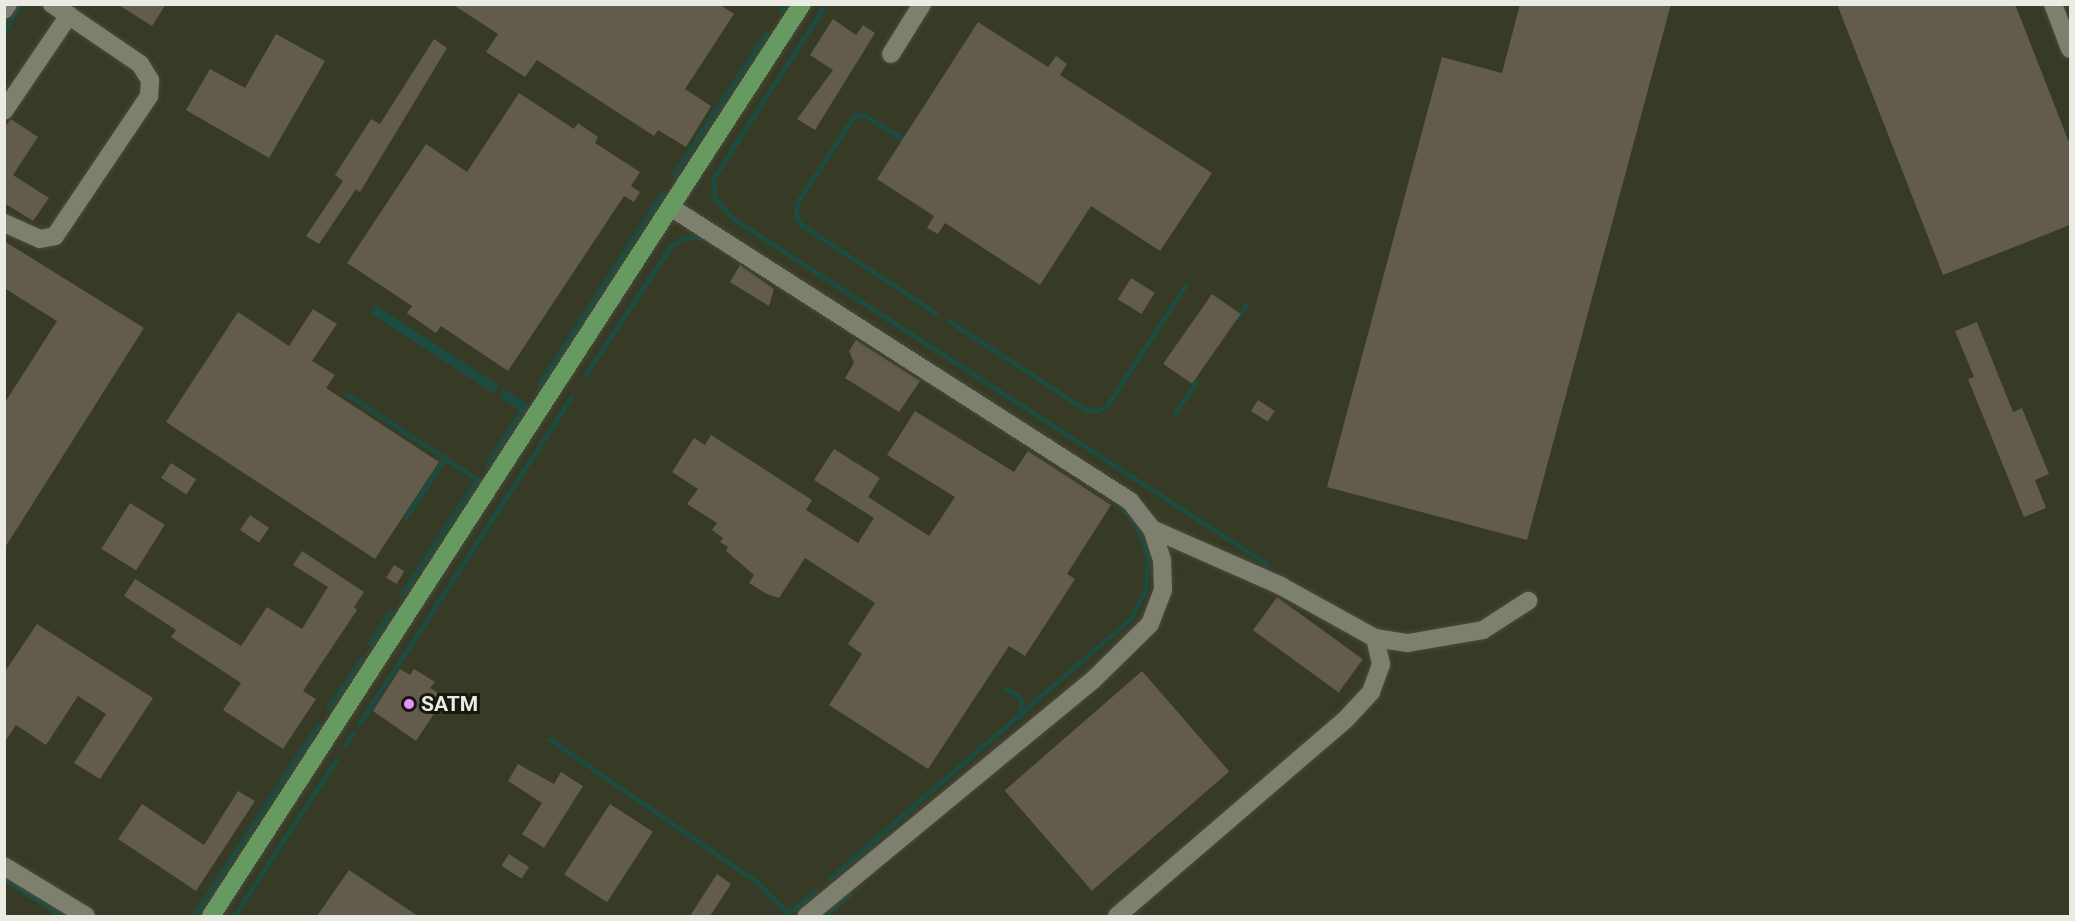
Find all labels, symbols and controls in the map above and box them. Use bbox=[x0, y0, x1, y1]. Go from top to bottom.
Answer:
place label: SATM bbox=[421, 691, 478, 717]
marker: SATM bbox=[402, 697, 416, 711]

